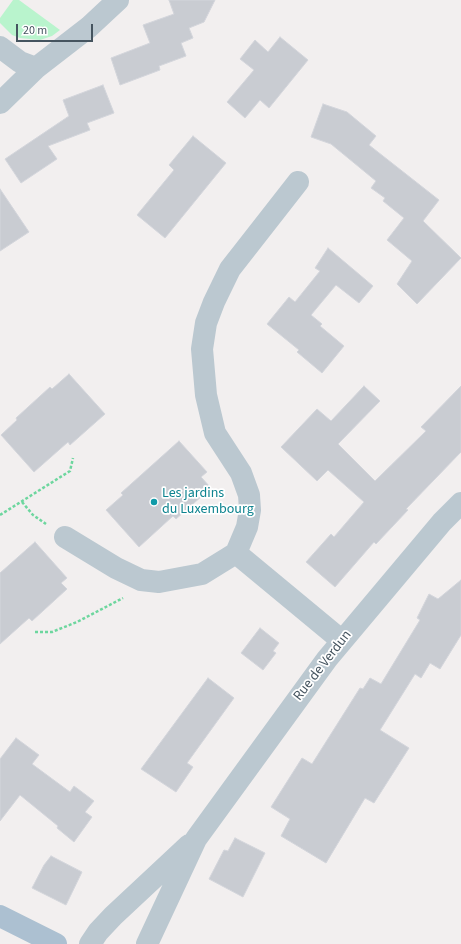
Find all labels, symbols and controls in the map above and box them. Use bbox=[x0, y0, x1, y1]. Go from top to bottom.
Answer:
scale bar bbox=[18, 16, 95, 42]
text: 20 m bbox=[23, 22, 47, 39]
place label: Les jardins du Luxembourg bbox=[162, 486, 254, 518]
marker: Les jardins du Luxembourg bbox=[149, 497, 159, 507]
street label: Rue de Verdun bbox=[290, 628, 356, 704]

